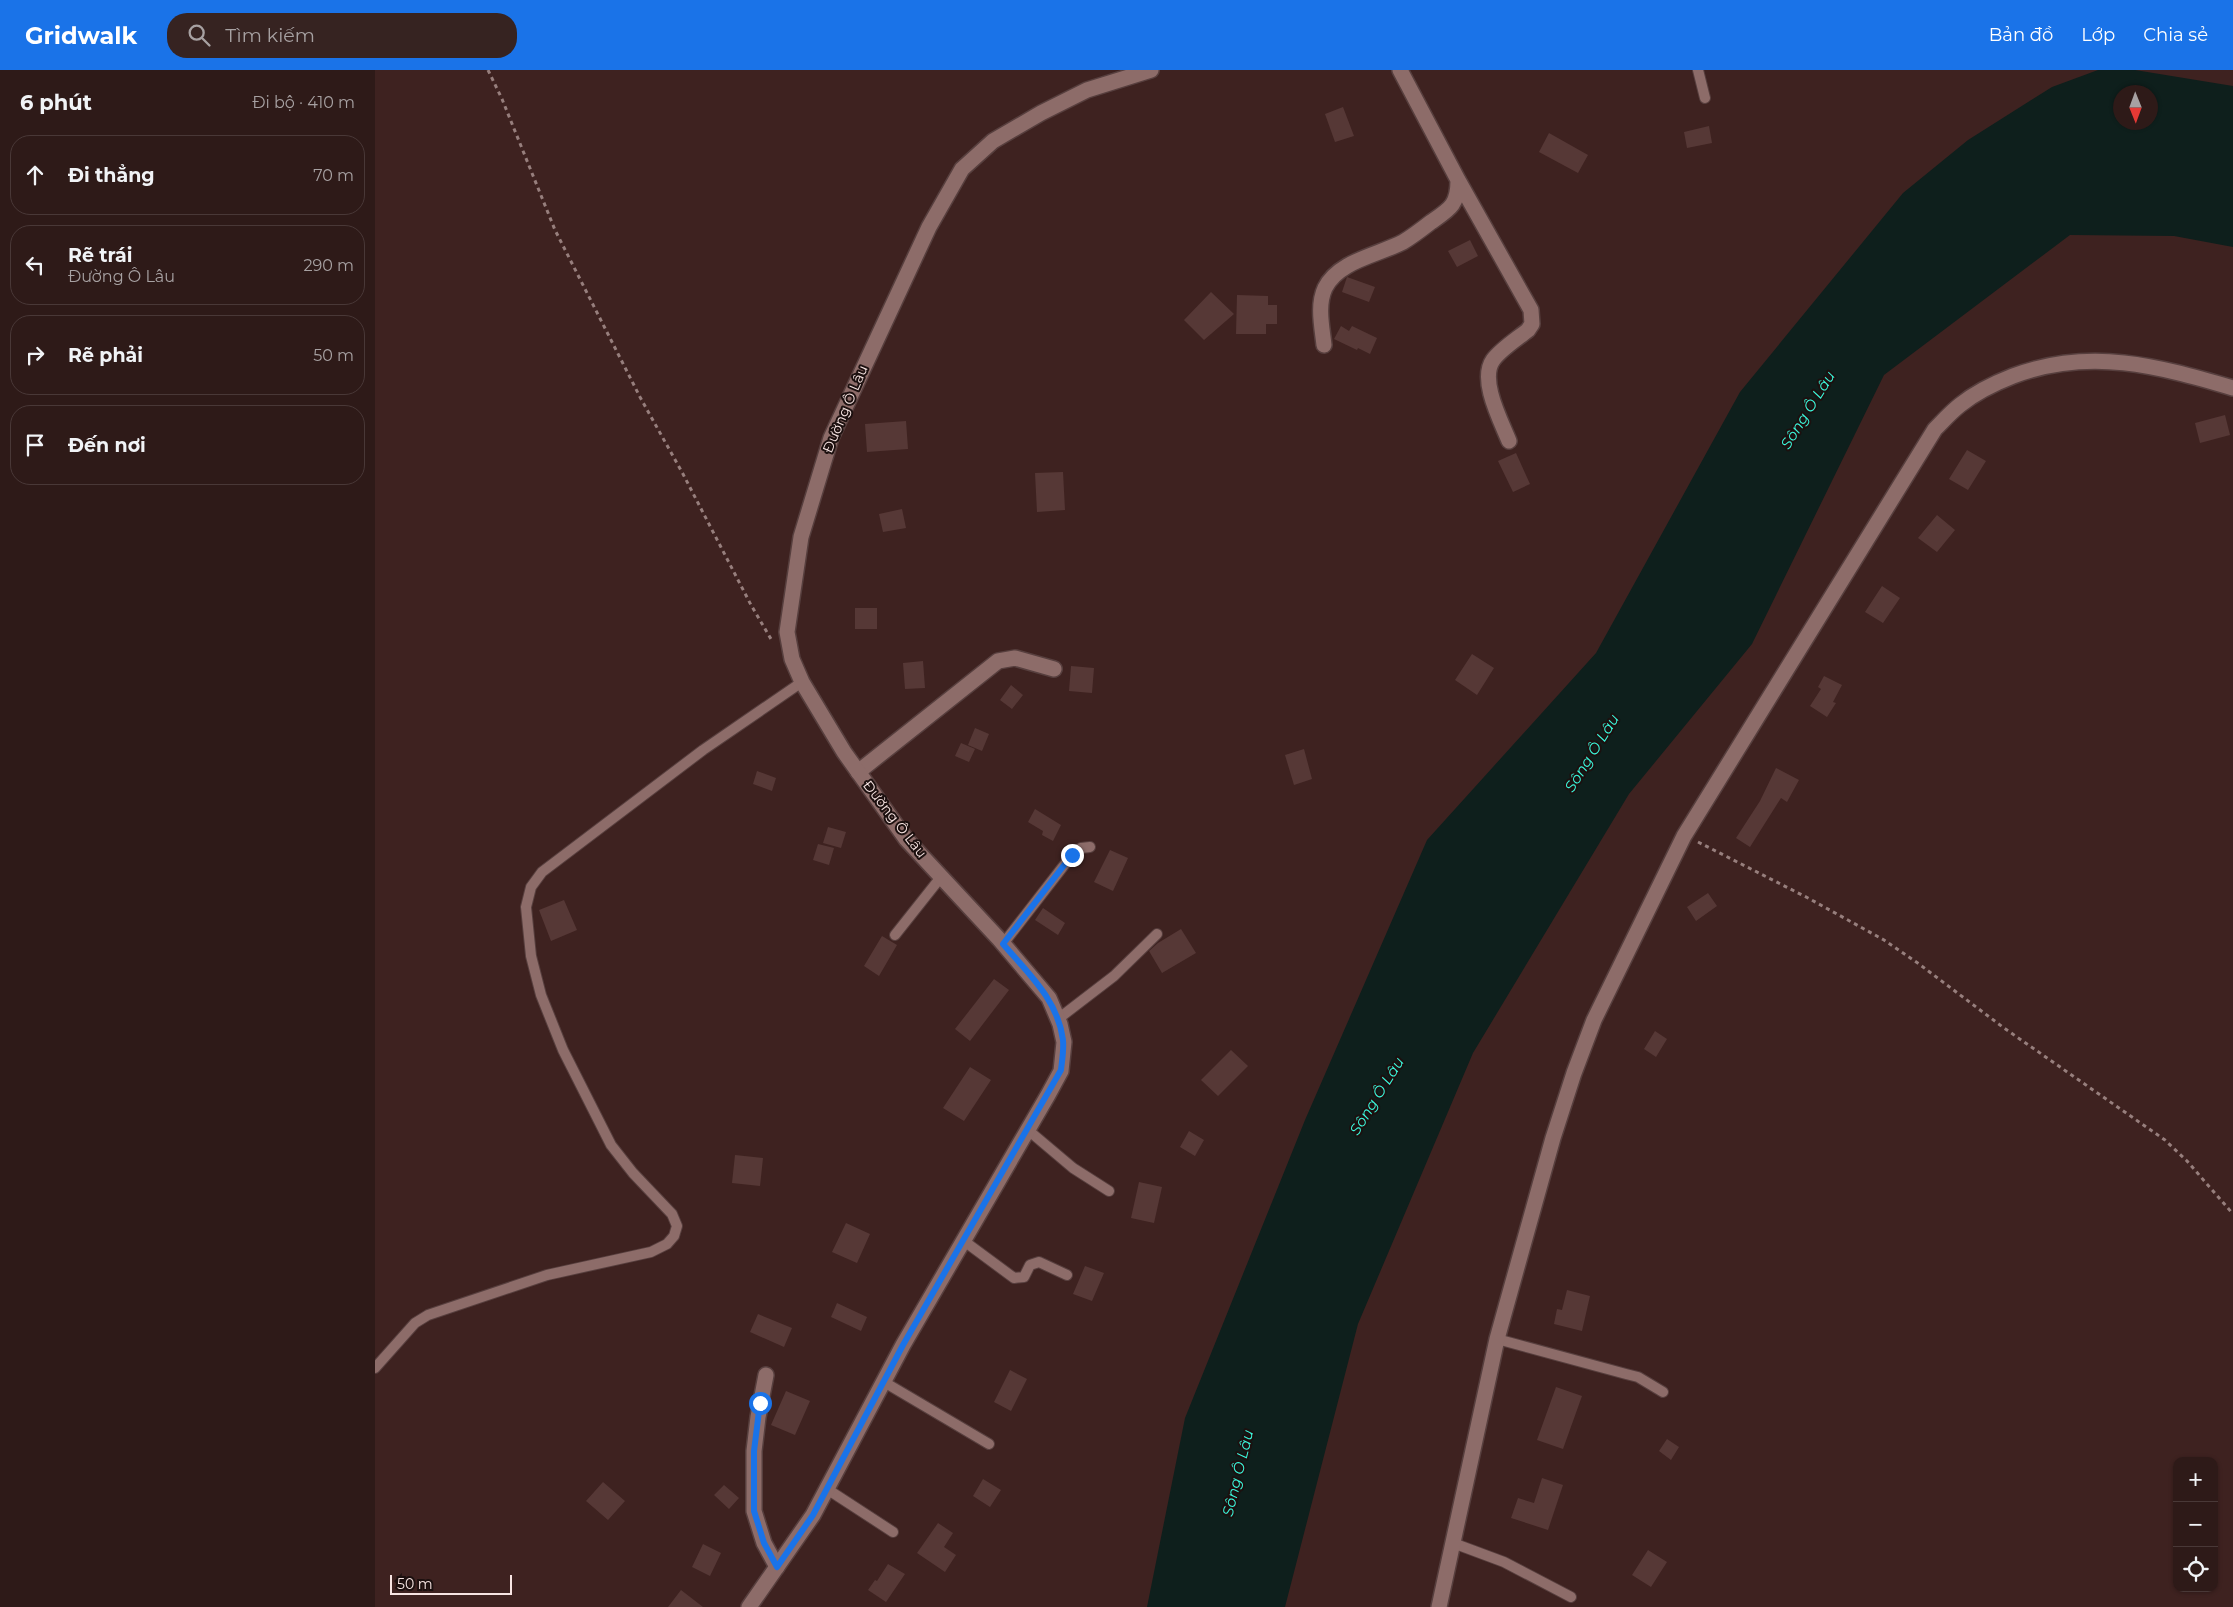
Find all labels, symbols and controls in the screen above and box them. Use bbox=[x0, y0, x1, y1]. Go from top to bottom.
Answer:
search box bbox=[167, 13, 517, 58]
text: Gridwalk bbox=[25, 21, 137, 50]
icon: search bbox=[185, 21, 213, 49]
text: Tìm kiếm bbox=[225, 24, 315, 47]
text: Bản đồ bbox=[1989, 24, 2053, 46]
text: Lớp bbox=[2081, 24, 2115, 46]
text: Chia sẻ bbox=[2143, 24, 2208, 46]
north arrow bbox=[2113, 85, 2158, 130]
text: 6 phút bbox=[20, 90, 92, 115]
text: Đi bộ · 410 m bbox=[252, 93, 355, 112]
icon: ahead bbox=[21, 161, 49, 189]
text: Đi thẳng bbox=[68, 164, 155, 187]
text: 70 m bbox=[313, 166, 354, 185]
text: Rẽ trái bbox=[68, 244, 133, 267]
icon: left bbox=[21, 251, 49, 279]
text: 290 m bbox=[303, 256, 354, 275]
text: Đường Ô Lâu bbox=[68, 267, 175, 286]
icon: right bbox=[21, 341, 49, 369]
text: Rẽ phải bbox=[68, 344, 143, 367]
text: 50 m bbox=[313, 346, 354, 365]
street label: Đường Ô Lâu bbox=[818, 362, 872, 456]
water label: Sông Ô Lâu bbox=[1776, 367, 1839, 452]
icon: arrive bbox=[21, 431, 49, 459]
text: Đến nơi bbox=[68, 434, 146, 457]
water label: Sông Ô Lâu bbox=[1560, 710, 1623, 795]
street label: Đường Ô Lâu bbox=[859, 777, 931, 861]
route end bbox=[1061, 844, 1084, 867]
water label: Sông Ô Lâu bbox=[1345, 1053, 1408, 1138]
route start bbox=[749, 1392, 772, 1415]
water label: Sông Ô Lâu bbox=[1218, 1428, 1257, 1518]
map controls bbox=[2173, 1457, 2218, 1592]
button: + bbox=[2173, 1457, 2218, 1502]
button: − bbox=[2173, 1502, 2218, 1547]
button: locate bbox=[2173, 1547, 2218, 1592]
scale bar bbox=[390, 1572, 513, 1595]
text: 50 m bbox=[397, 1575, 433, 1593]

